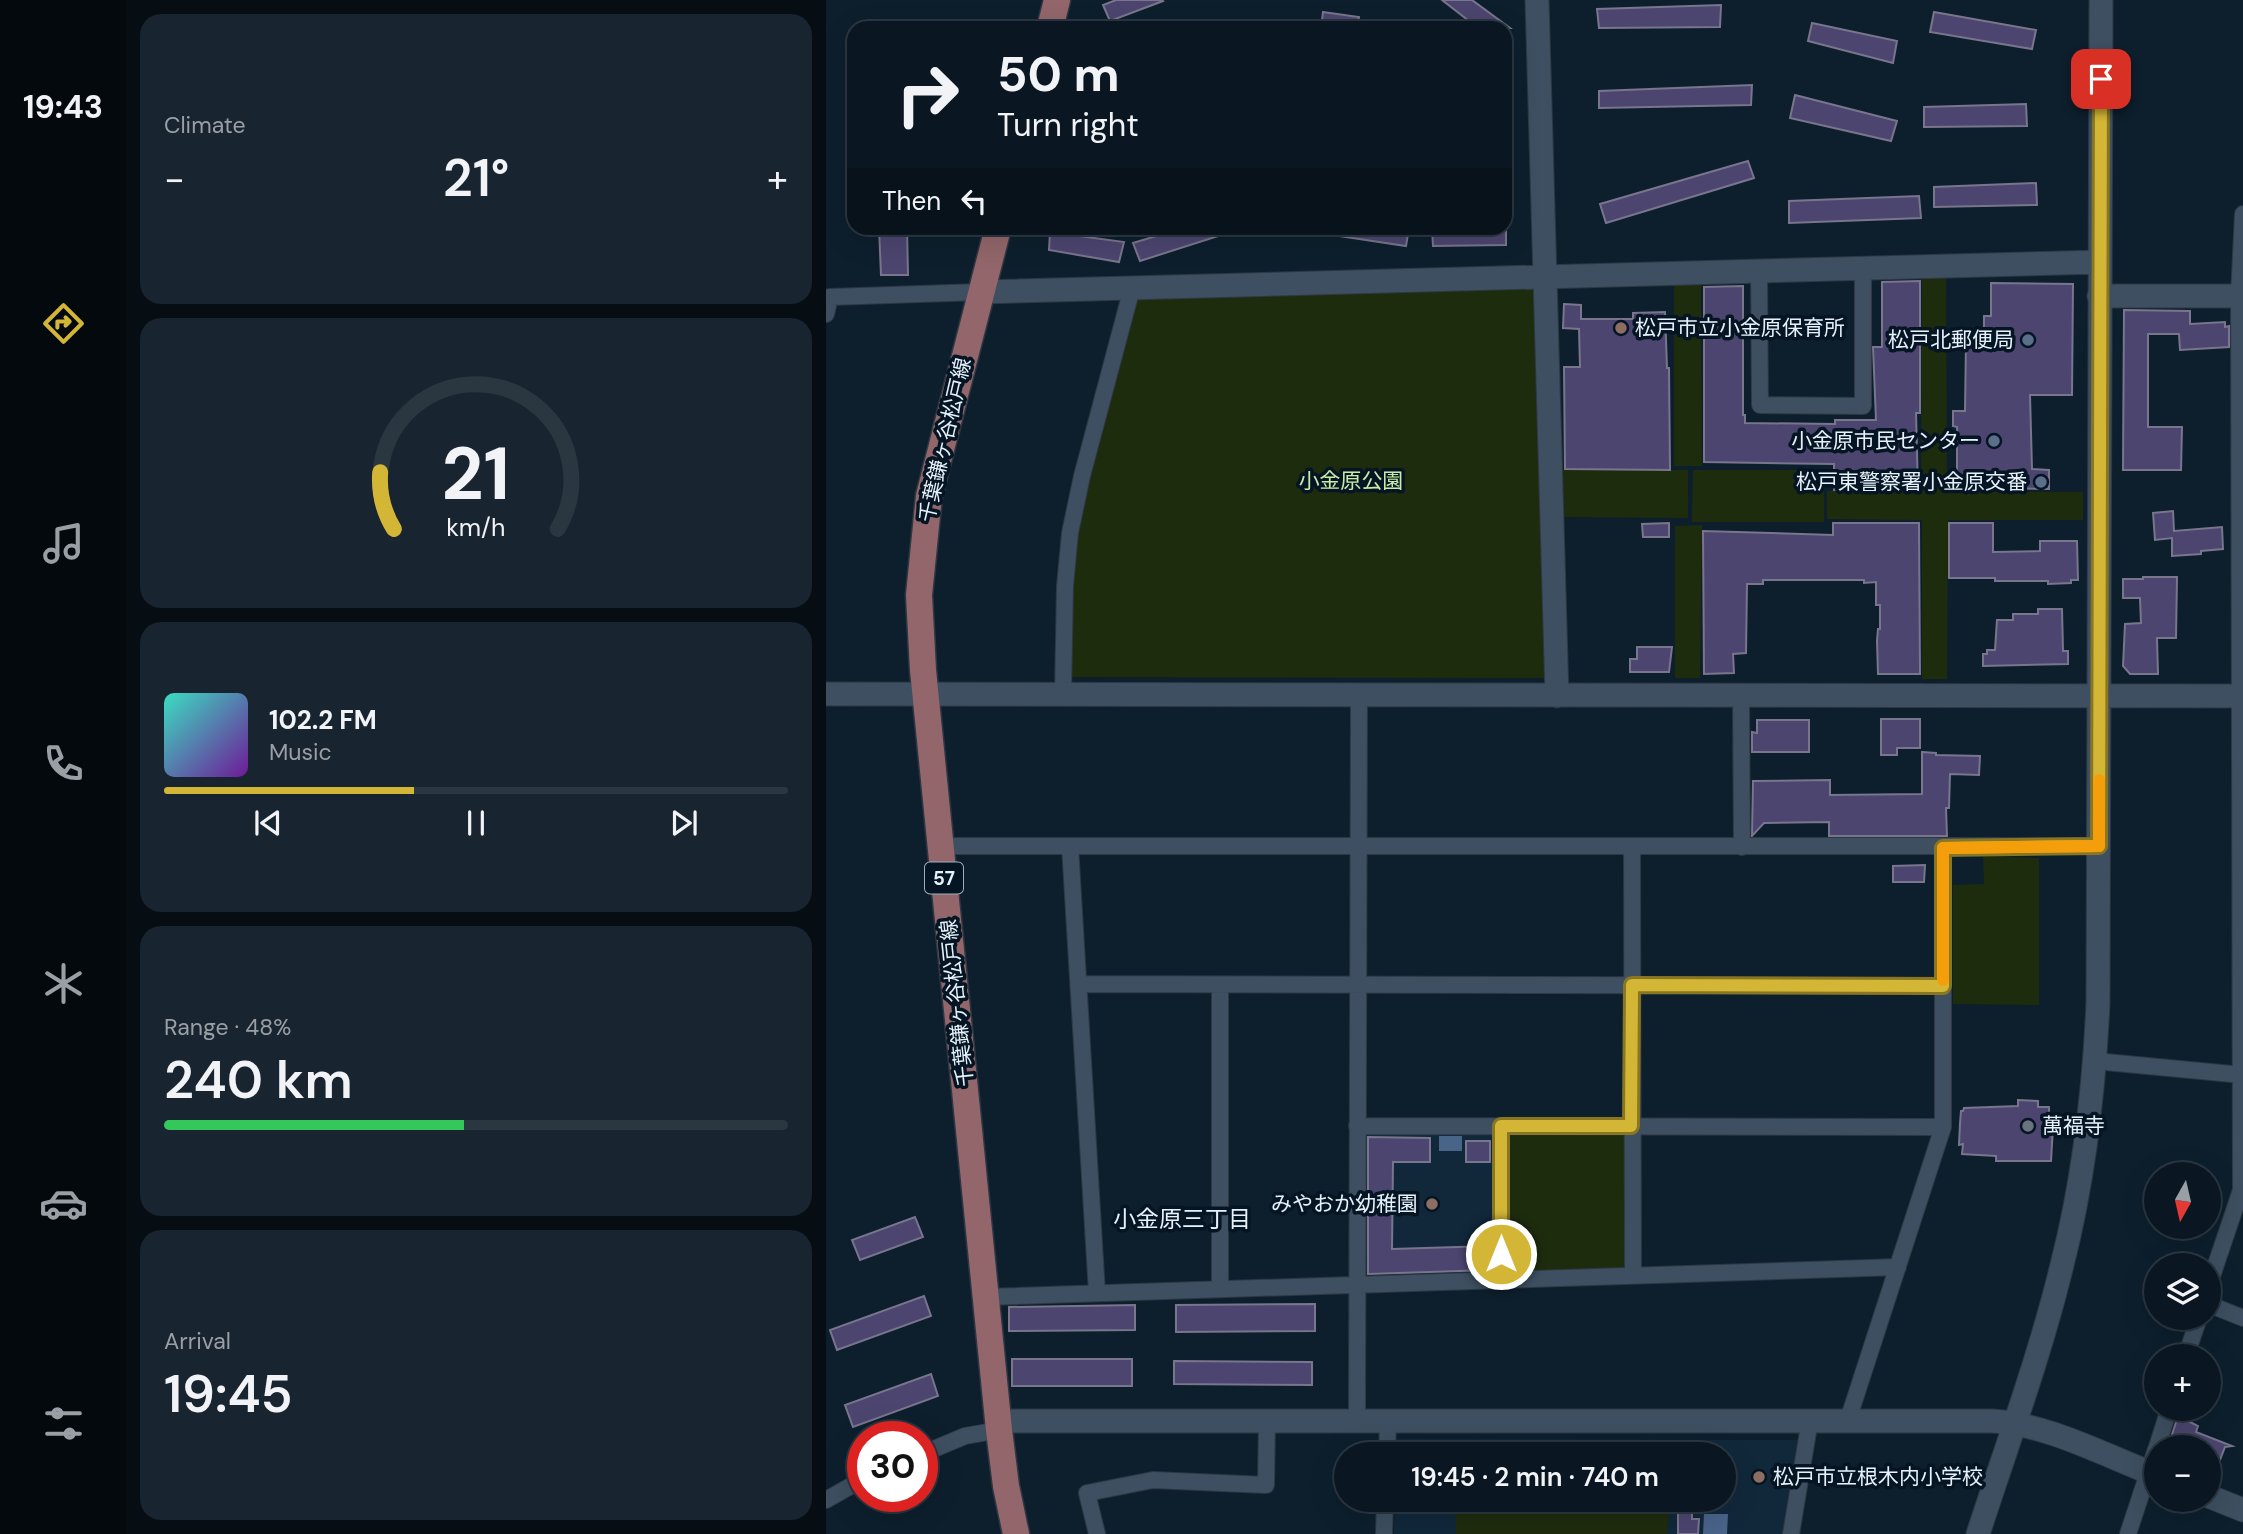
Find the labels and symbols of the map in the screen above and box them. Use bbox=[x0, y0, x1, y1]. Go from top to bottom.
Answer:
pin bbox=[2071, 49, 2131, 109]
place label: 松戸市立小金原保育所 bbox=[1635, 314, 1845, 342]
marker: 松戸市立小金原保育所 bbox=[1613, 320, 1629, 336]
place label: 松戸北郵便局 bbox=[1888, 326, 2014, 354]
marker: 松戸北郵便局 bbox=[2020, 332, 2036, 348]
street label: 千葉鎌ヶ谷松戸線 bbox=[912, 355, 978, 525]
place label: 小金原市民センター bbox=[1791, 427, 1980, 455]
marker: 小金原市民センター bbox=[1986, 433, 2002, 449]
park label: 小金原公園 bbox=[1299, 467, 1404, 495]
place label: 松戸東警察署小金原交番 bbox=[1796, 468, 2027, 496]
marker: 松戸東警察署小金原交番 bbox=[2033, 474, 2049, 490]
road number: 57 bbox=[925, 862, 963, 894]
street label: 千葉鎌ヶ谷松戸線 bbox=[934, 918, 980, 1088]
place label: 萬福寺 bbox=[2042, 1112, 2105, 1140]
marker: 萬福寺 bbox=[2020, 1118, 2036, 1134]
north arrow bbox=[2144, 1162, 2221, 1239]
place label: みやおか幼稚園 bbox=[1271, 1190, 1418, 1218]
marker: みやおか幼稚園 bbox=[1424, 1196, 1440, 1212]
district label: 小金原三丁目 bbox=[1113, 1204, 1251, 1234]
position arrow bbox=[1464, 1217, 1538, 1291]
speed limit sign: 30 bbox=[847, 1421, 938, 1512]
place label: 松戸市立根木内小学校 bbox=[1773, 1463, 1983, 1491]
marker: 松戸市立根木内小学校 bbox=[1751, 1469, 1767, 1485]

